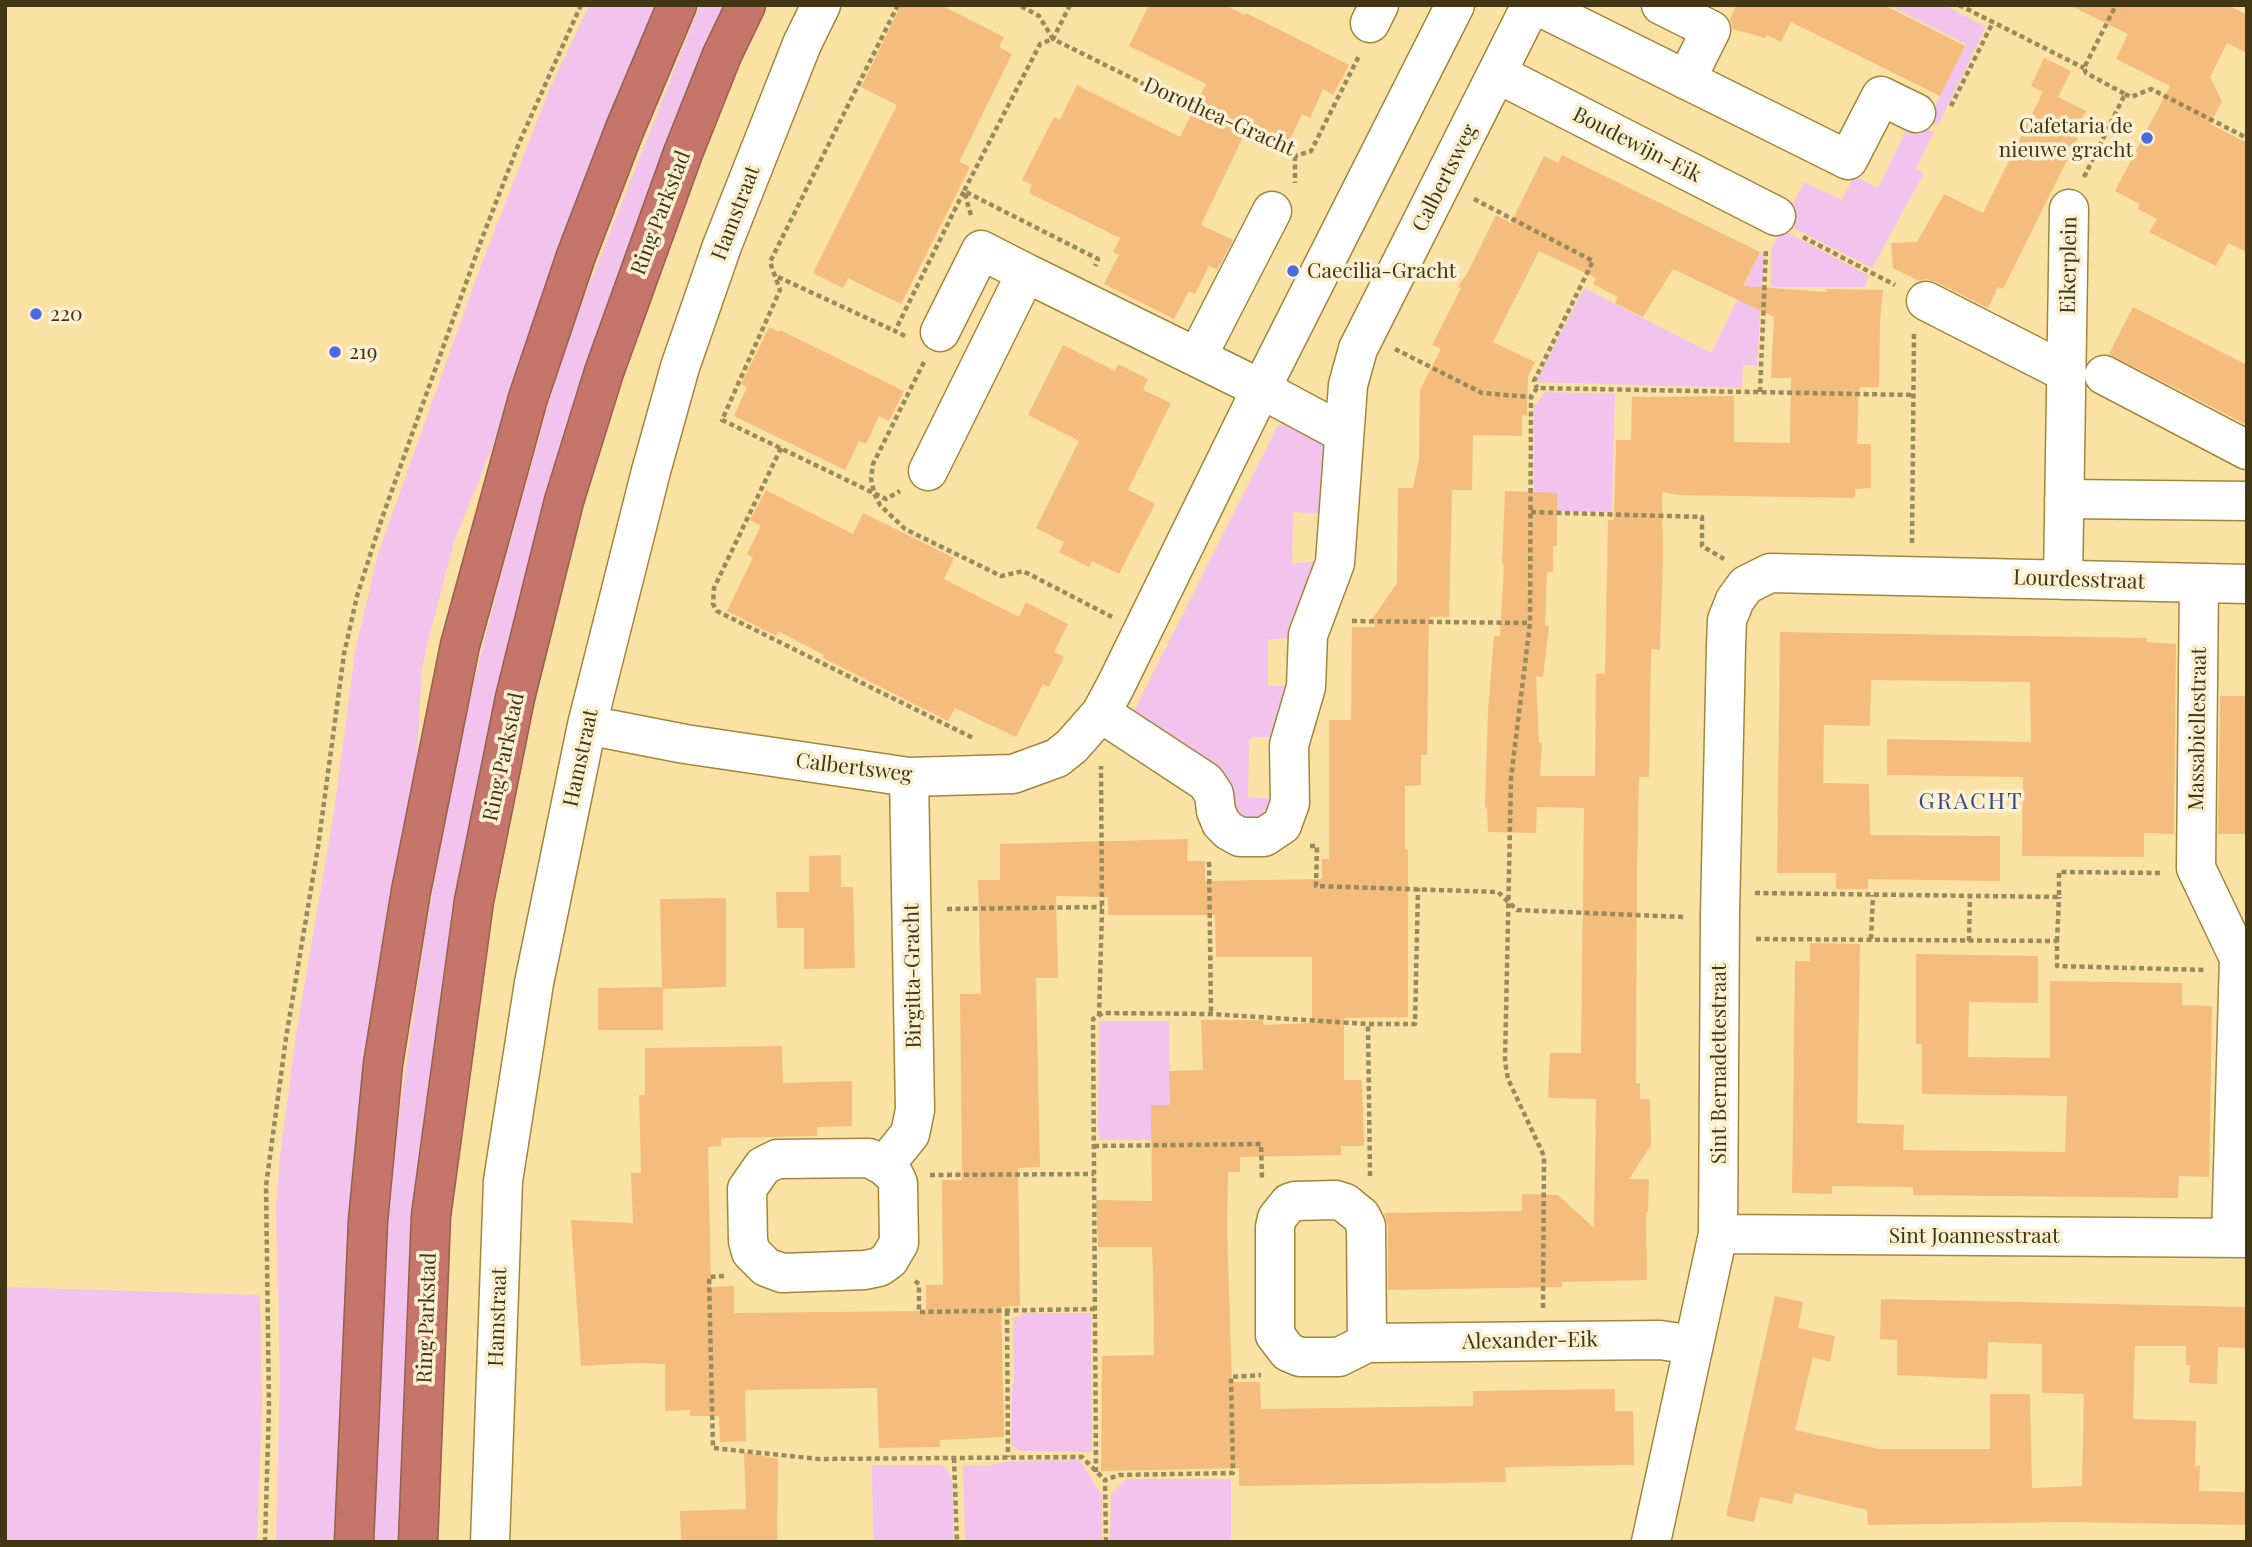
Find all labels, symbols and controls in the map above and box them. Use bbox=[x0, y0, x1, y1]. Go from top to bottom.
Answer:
street label: Dorothea-Gracht bbox=[1140, 72, 1298, 162]
street label: Boudewijn-Eik bbox=[1569, 102, 1705, 188]
place label: Cafetaria de nieuwe gracht bbox=[1999, 113, 2133, 163]
street label: Calbertsweg bbox=[1407, 120, 1483, 236]
marker: Cafetaria de nieuwe gracht bbox=[2139, 130, 2155, 146]
street label: Ring Parkstad bbox=[626, 147, 696, 279]
street label: Hamstraat bbox=[706, 162, 766, 264]
street label: Eikerplein bbox=[2056, 216, 2082, 314]
place label: Caecilia-Gracht bbox=[1307, 258, 1456, 284]
marker: Caecilia-Gracht bbox=[1285, 263, 1301, 279]
place label: 220 bbox=[50, 301, 83, 327]
marker: 220 bbox=[28, 306, 44, 322]
place label: 219 bbox=[349, 339, 378, 365]
marker: 219 bbox=[327, 344, 343, 360]
street label: Lourdesstraat bbox=[2013, 565, 2145, 595]
street label: Massabiellestraat bbox=[2184, 647, 2212, 811]
street label: Ring Parkstad bbox=[478, 690, 530, 824]
street label: Hamstraat bbox=[558, 707, 604, 809]
street label: Calbertsweg bbox=[794, 748, 914, 788]
district label: GRACHT bbox=[1919, 788, 2023, 816]
street label: Birgitta-Gracht bbox=[899, 903, 927, 1049]
street label: Sint Bernadettestraat bbox=[1706, 964, 1732, 1164]
street label: Sint Joannesstraat bbox=[1889, 1223, 2059, 1249]
street label: Ring Parkstad bbox=[412, 1252, 442, 1384]
street label: Hamstraat bbox=[484, 1267, 512, 1367]
street label: Alexander-Eik bbox=[1462, 1327, 1598, 1355]

